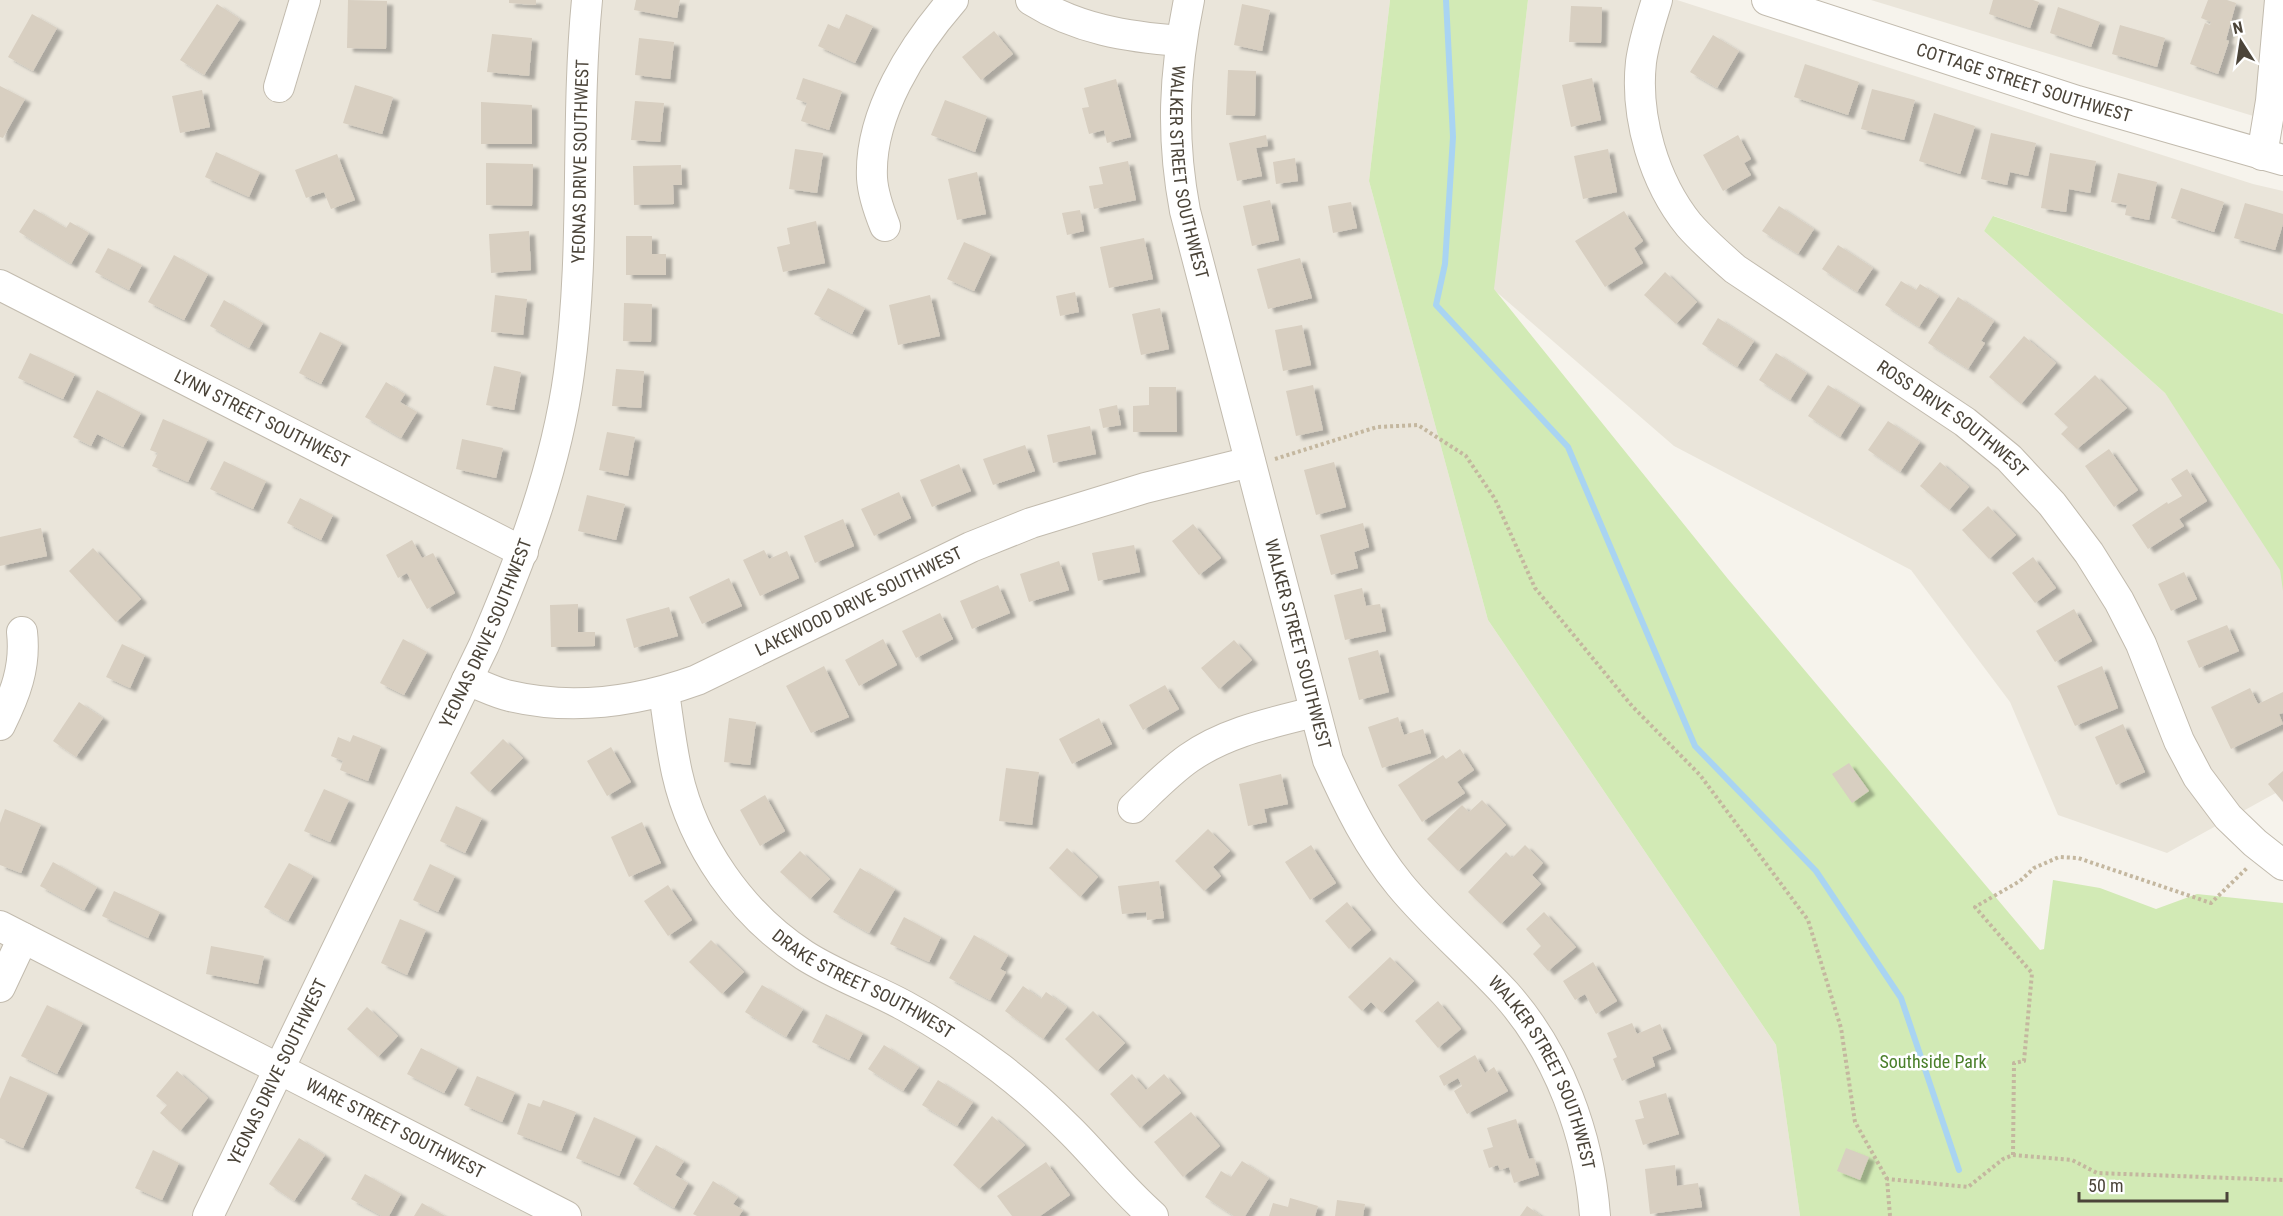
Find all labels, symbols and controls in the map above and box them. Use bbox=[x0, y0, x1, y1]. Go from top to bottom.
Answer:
north arrow bbox=[2211, 12, 2271, 72]
text: N bbox=[2231, 18, 2245, 38]
street label: COTTAGE STREET SOUTHWEST bbox=[1914, 38, 2134, 126]
street label: YEONAS DRIVE SOUTHWEST bbox=[567, 59, 593, 264]
street label: WALKER STREET SOUTHWEST bbox=[1166, 64, 1213, 281]
street label: ROSS DRIVE SOUTHWEST bbox=[1873, 356, 2033, 481]
street label: LYNN STREET SOUTHWEST bbox=[171, 365, 353, 472]
street label: YEONAS DRIVE SOUTHWEST bbox=[435, 536, 536, 731]
street label: WALKER STREET SOUTHWEST bbox=[1261, 537, 1336, 751]
street label: LAKEWOOD DRIVE SOUTHWEST bbox=[752, 542, 965, 660]
street label: DRAKE STREET SOUTHWEST bbox=[768, 925, 958, 1043]
street label: WALKER STREET SOUTHWEST bbox=[1484, 971, 1600, 1171]
street label: YEONAS DRIVE SOUTHWEST bbox=[223, 975, 331, 1168]
park label: Southside Park bbox=[1879, 1051, 1987, 1072]
street label: WARE STREET SOUTHWEST bbox=[302, 1073, 488, 1183]
scale bar bbox=[2079, 1165, 2228, 1203]
text: 50 m bbox=[2088, 1175, 2123, 1196]

